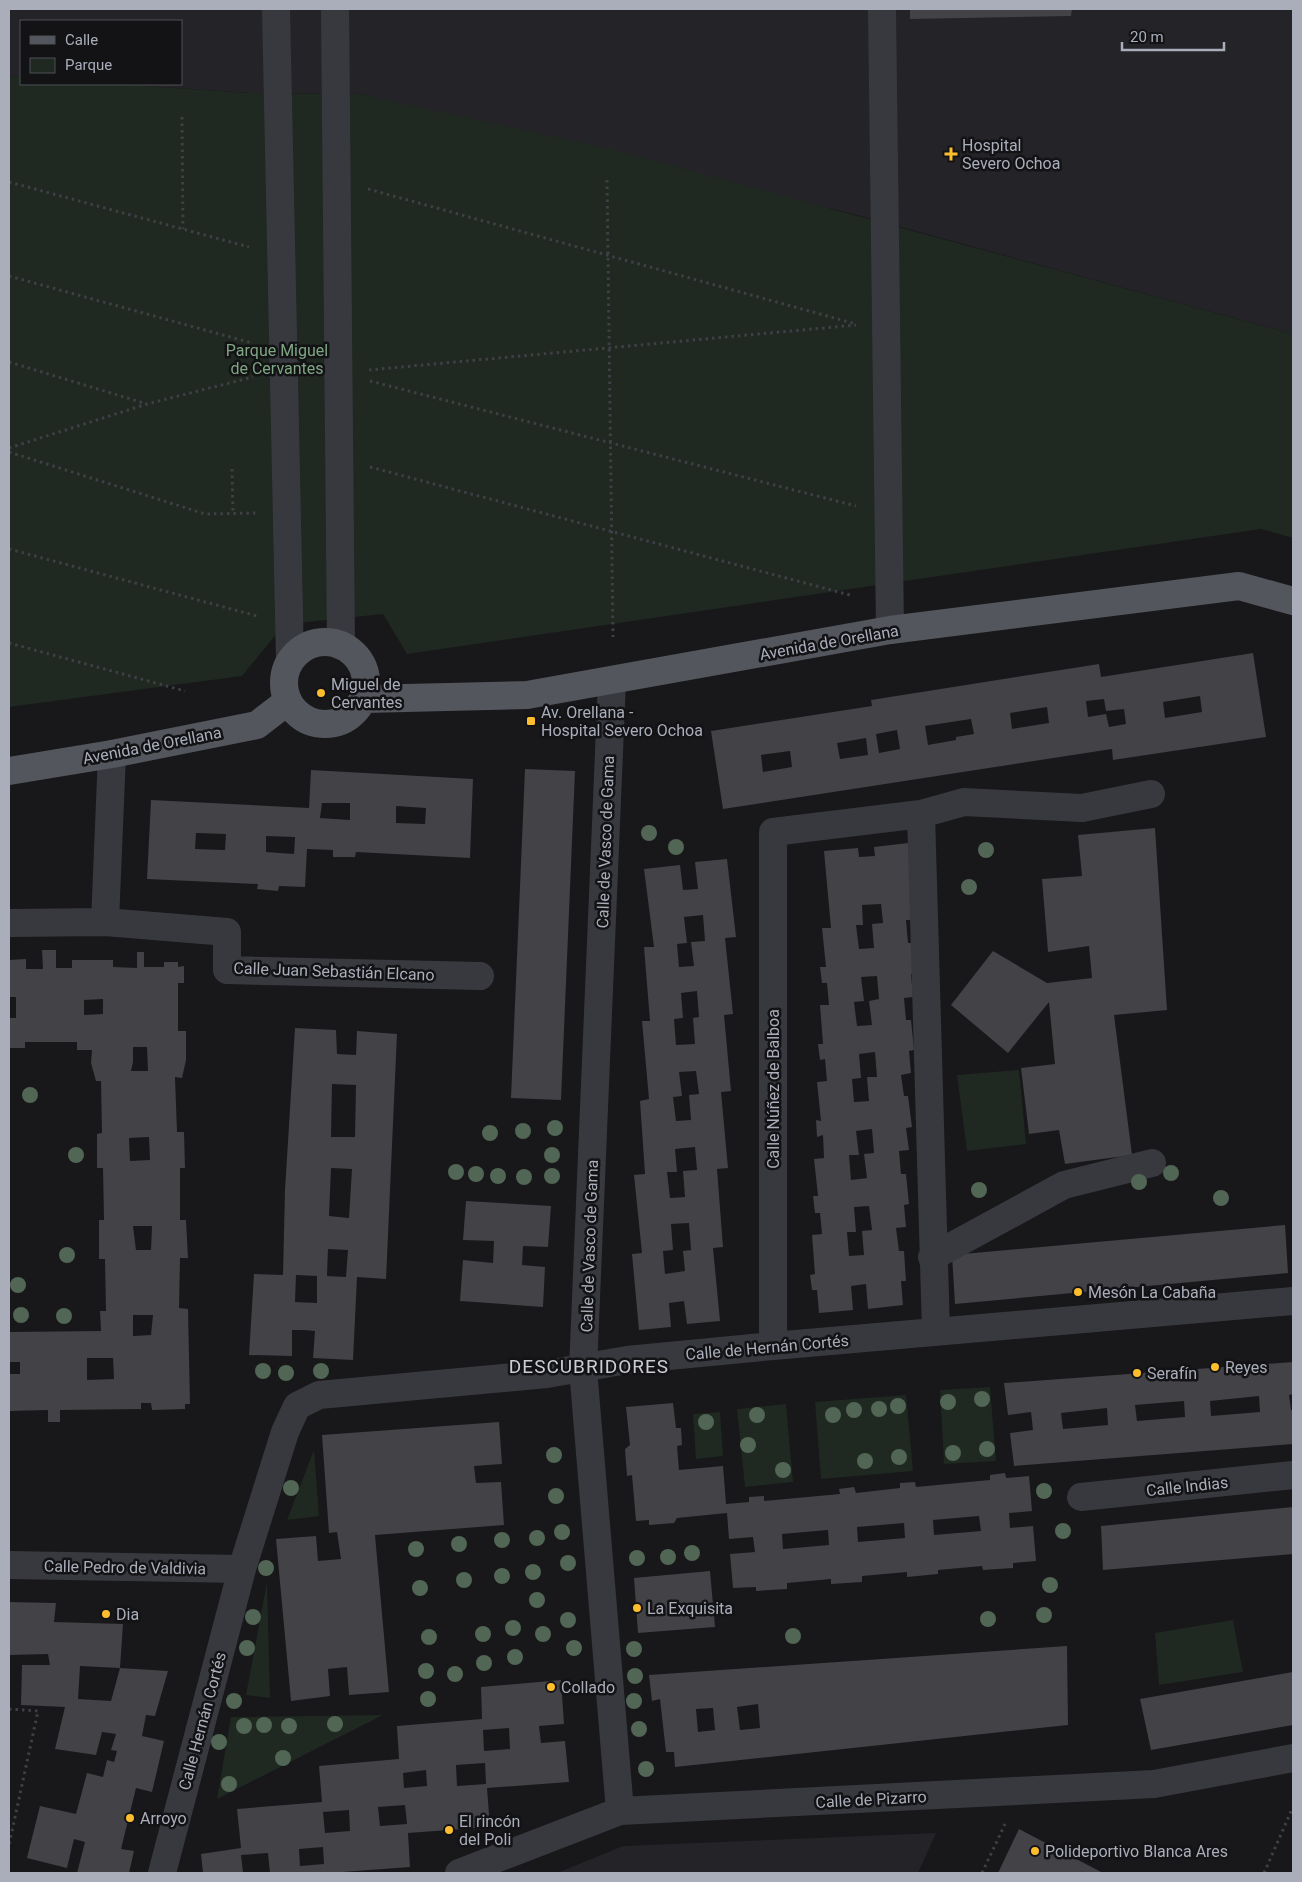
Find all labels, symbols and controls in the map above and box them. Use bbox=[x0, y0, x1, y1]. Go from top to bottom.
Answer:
legend bbox=[20, 20, 182, 85]
scale bar bbox=[1122, 20, 1224, 52]
text: 20 m bbox=[1130, 28, 1164, 46]
text: Calle bbox=[65, 31, 98, 49]
text: Parque bbox=[65, 56, 112, 74]
place label: Hospital Severo Ochoa bbox=[962, 136, 1060, 173]
marker: Hospital Severo Ochoa bbox=[944, 147, 958, 161]
park label: Parque Miguel de Cervantes bbox=[226, 341, 328, 378]
street label: Avenida de Orellana bbox=[758, 621, 900, 664]
place label: Miguel de Cervantes bbox=[331, 675, 403, 712]
marker: Miguel de Cervantes bbox=[315, 687, 327, 699]
place label: Av. Orellana - Hospital Severo Ochoa bbox=[541, 703, 703, 740]
marker: Av. Orellana - Hospital Severo Ochoa bbox=[525, 715, 537, 727]
street label: Avenida de Orellana bbox=[81, 723, 223, 768]
street label: Calle de Vasco de Gama bbox=[593, 755, 618, 929]
street label: Calle Juan Sebastián Elcano bbox=[233, 958, 435, 985]
street label: Calle Núñez de Balboa bbox=[764, 1009, 783, 1169]
street label: Calle de Vasco de Gama bbox=[577, 1159, 602, 1333]
place label: Mesón La Cabaña bbox=[1088, 1283, 1216, 1302]
marker: Mesón La Cabaña bbox=[1072, 1286, 1084, 1298]
street label: Calle de Hernán Cortés bbox=[685, 1331, 849, 1364]
district label: DESCUBRIDORES bbox=[509, 1355, 669, 1378]
place label: Reyes bbox=[1225, 1358, 1267, 1377]
marker: Reyes bbox=[1209, 1361, 1221, 1373]
place label: Serafín bbox=[1147, 1364, 1197, 1383]
marker: Serafín bbox=[1131, 1367, 1143, 1379]
street label: Calle Indias bbox=[1145, 1473, 1229, 1500]
street label: Calle Pedro de Valdivia bbox=[44, 1557, 206, 1578]
place label: La Exquisita bbox=[647, 1599, 733, 1618]
marker: La Exquisita bbox=[631, 1602, 643, 1614]
place label: Dia bbox=[116, 1605, 139, 1624]
marker: Dia bbox=[100, 1608, 112, 1620]
street label: Calle Hernán Cortés bbox=[175, 1650, 230, 1792]
place label: Collado bbox=[561, 1678, 615, 1697]
marker: Collado bbox=[545, 1681, 557, 1693]
street label: Calle de Pizarro bbox=[815, 1787, 927, 1812]
place label: Arroyo bbox=[140, 1809, 187, 1828]
marker: Arroyo bbox=[124, 1812, 136, 1824]
place label: El rincón del Poli bbox=[459, 1812, 520, 1849]
marker: El rincón del Poli bbox=[443, 1824, 455, 1836]
place label: Polideportivo Blanca Ares bbox=[1045, 1842, 1228, 1861]
marker: Polideportivo Blanca Ares bbox=[1029, 1845, 1041, 1857]

